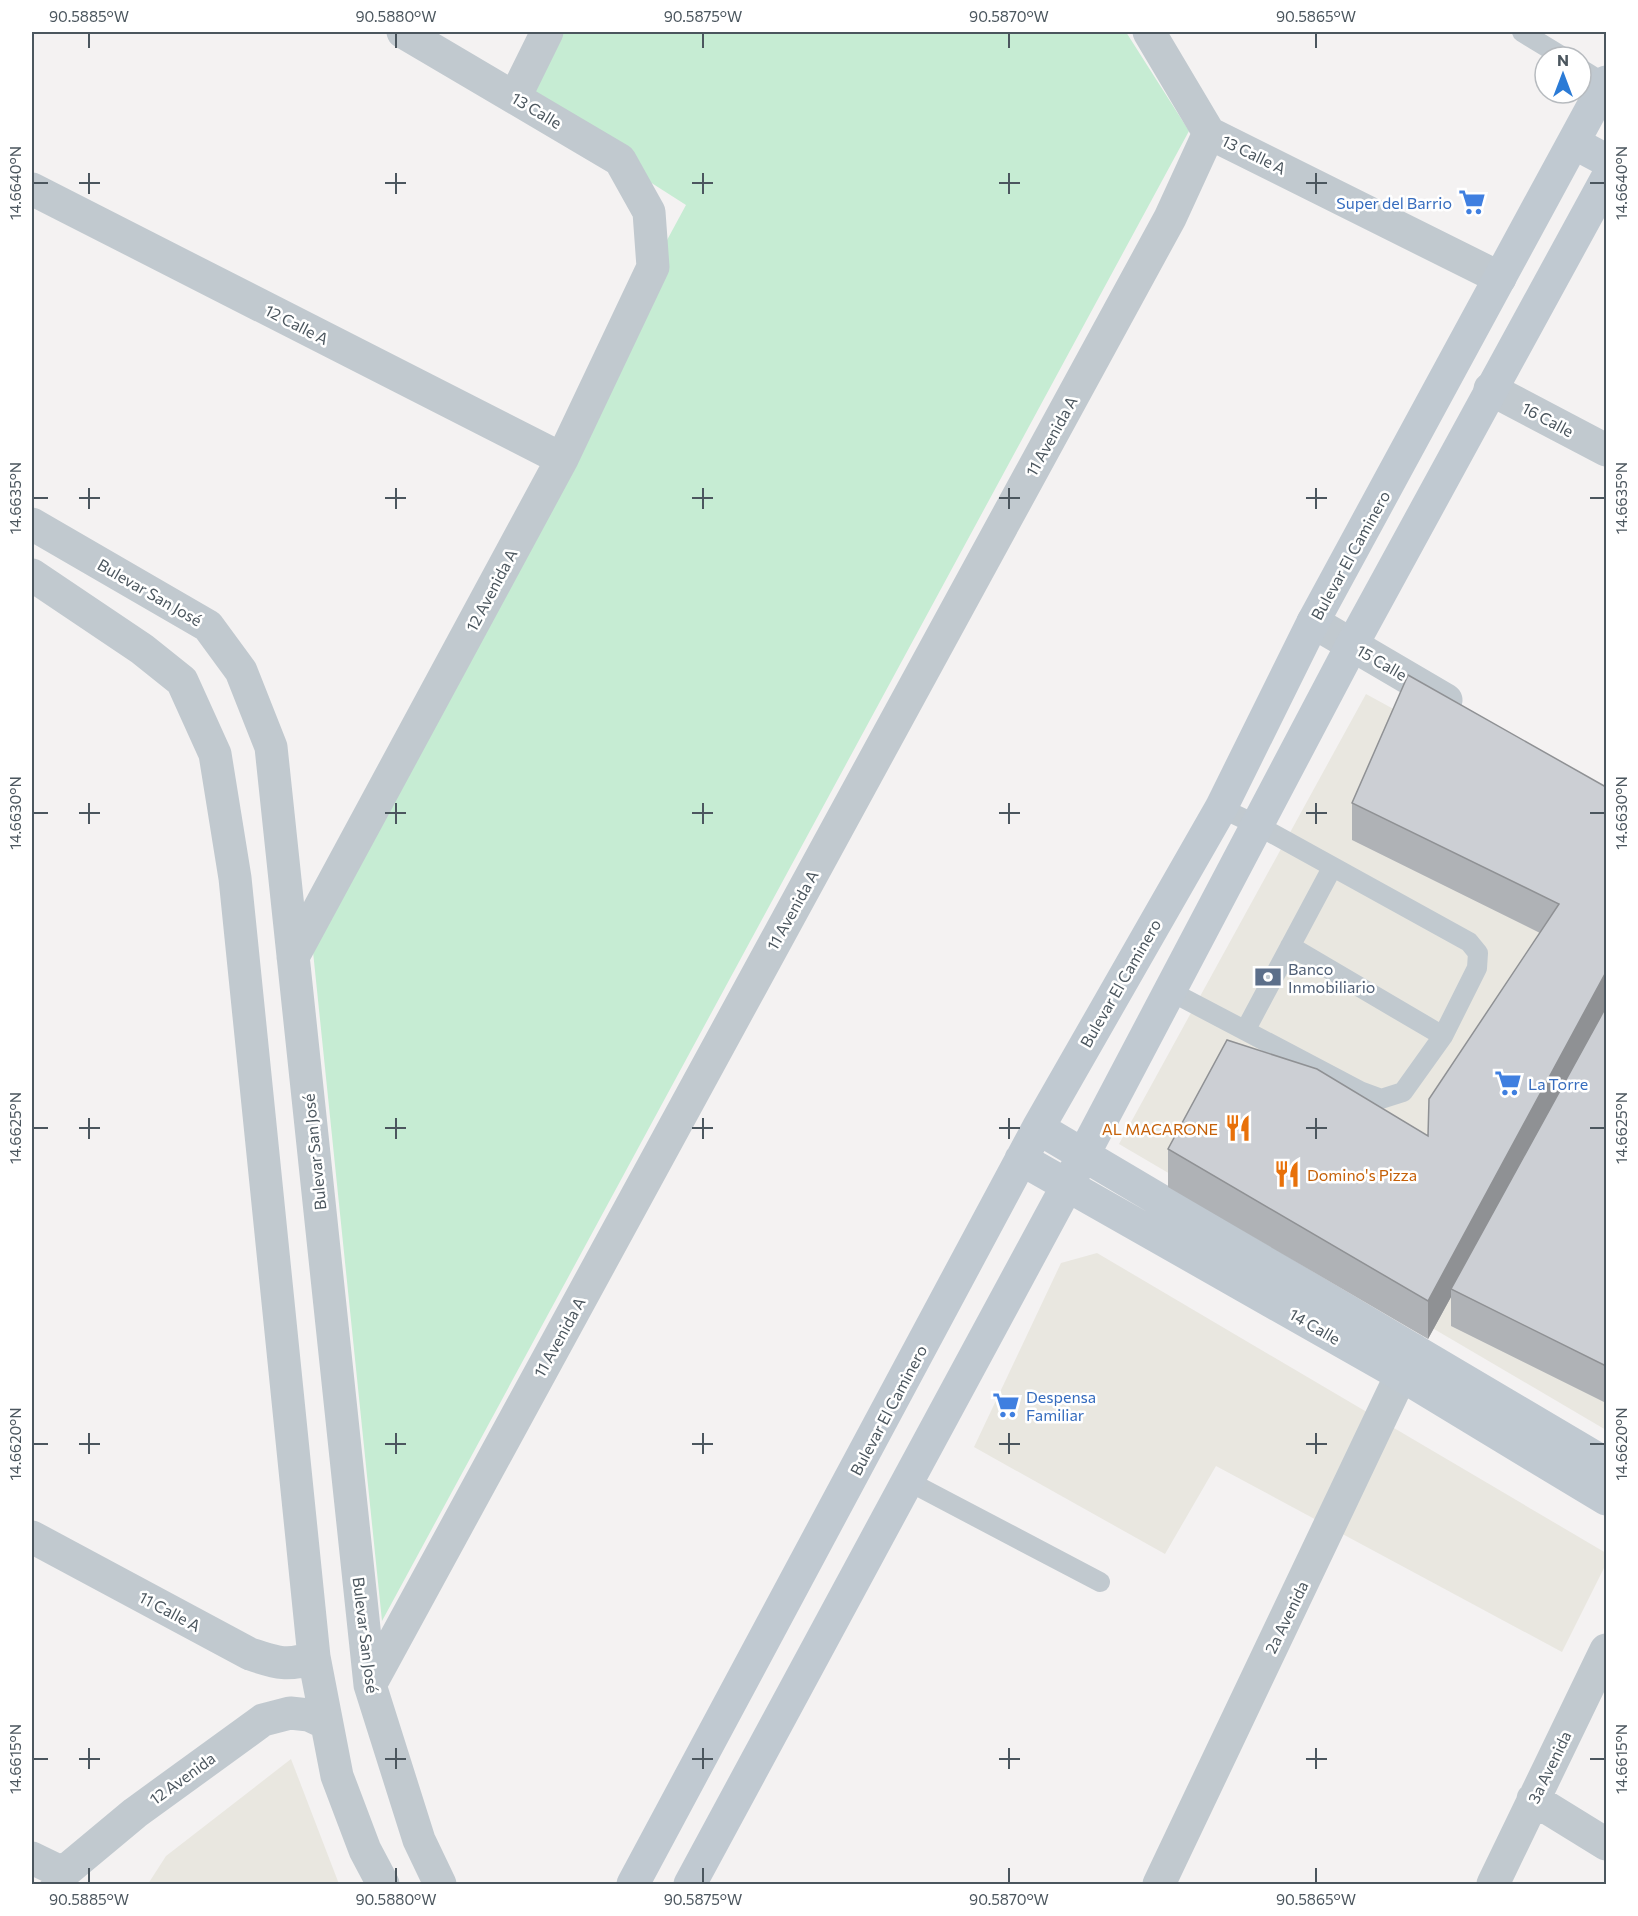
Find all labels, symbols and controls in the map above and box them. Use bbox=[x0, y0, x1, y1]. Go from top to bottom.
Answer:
text: 90.5885°W bbox=[49, 7, 129, 25]
text: 90.5880°W bbox=[355, 7, 437, 25]
text: 90.5875°W bbox=[664, 7, 742, 25]
text: 90.5870°W bbox=[969, 7, 1049, 25]
text: 90.5865°W bbox=[1276, 7, 1356, 25]
north arrow bbox=[1533, 45, 1593, 105]
text: N bbox=[1557, 50, 1569, 69]
street label: 13 Calle bbox=[509, 88, 565, 132]
street label: 13 Calle A bbox=[1219, 130, 1289, 178]
text: 14.6640°N bbox=[6, 146, 24, 220]
text: 14.6640°N bbox=[1612, 146, 1630, 220]
supermarket icon: Super del Barrio bbox=[1457, 187, 1487, 217]
place label: Super del Barrio bbox=[1336, 193, 1452, 212]
street label: 12 Calle A bbox=[262, 300, 332, 348]
street label: 11 Avenida A bbox=[1021, 393, 1081, 479]
street label: 16 Calle bbox=[1519, 398, 1577, 440]
text: 14.6635°N bbox=[6, 462, 24, 534]
text: 14.6635°N bbox=[1612, 462, 1630, 534]
street label: Bulevar El Caminero bbox=[1307, 487, 1393, 623]
street label: 12 Avenida A bbox=[461, 546, 521, 634]
street label: Bulevar San José bbox=[94, 554, 206, 630]
street label: 15 Calle bbox=[1353, 640, 1411, 684]
text: 14.6630°N bbox=[6, 776, 24, 850]
text: 14.6630°N bbox=[1612, 776, 1630, 850]
street label: 11 Avenida A bbox=[762, 867, 822, 953]
street label: Bulevar El Caminero bbox=[1076, 916, 1164, 1050]
place label: Banco Inmobiliario bbox=[1288, 959, 1375, 996]
bank icon: Banco Inmobiliario bbox=[1253, 962, 1283, 992]
supermarket icon: La Torre bbox=[1493, 1068, 1523, 1098]
place label: La Torre bbox=[1528, 1074, 1588, 1093]
text: 14.6625°N bbox=[6, 1092, 24, 1164]
text: 14.6625°N bbox=[1612, 1092, 1630, 1164]
street label: Bulevar San José bbox=[298, 1093, 330, 1211]
restaurant icon: AL MACARONE bbox=[1223, 1113, 1253, 1143]
place label: AL MACARONE bbox=[1102, 1119, 1218, 1138]
restaurant icon: Domino's Pizza bbox=[1272, 1159, 1302, 1189]
place label: Domino's Pizza bbox=[1307, 1165, 1417, 1184]
street label: 11 Avenida A bbox=[529, 1294, 589, 1380]
street label: 14 Calle bbox=[1286, 1304, 1344, 1348]
street label: Bulevar El Caminero bbox=[846, 1342, 930, 1478]
place label: Despensa Familiar bbox=[1026, 1387, 1096, 1424]
supermarket icon: Despensa Familiar bbox=[991, 1390, 1021, 1420]
text: 14.6620°N bbox=[6, 1407, 24, 1481]
text: 14.6620°N bbox=[1612, 1407, 1630, 1481]
street label: Bulevar San José bbox=[349, 1576, 383, 1694]
street label: 2a Avenida bbox=[1260, 1578, 1312, 1656]
street label: 11 Calle A bbox=[136, 1587, 204, 1635]
text: 14.6615°N bbox=[6, 1724, 24, 1794]
text: 14.6615°N bbox=[1612, 1724, 1630, 1794]
street label: 3a Avenida bbox=[1523, 1728, 1575, 1806]
street label: 12 Avenida bbox=[145, 1748, 219, 1808]
text: 90.5885°W bbox=[49, 1890, 129, 1908]
text: 90.5880°W bbox=[355, 1890, 437, 1908]
text: 90.5875°W bbox=[664, 1890, 742, 1908]
text: 90.5870°W bbox=[969, 1890, 1049, 1908]
text: 90.5865°W bbox=[1276, 1890, 1356, 1908]

